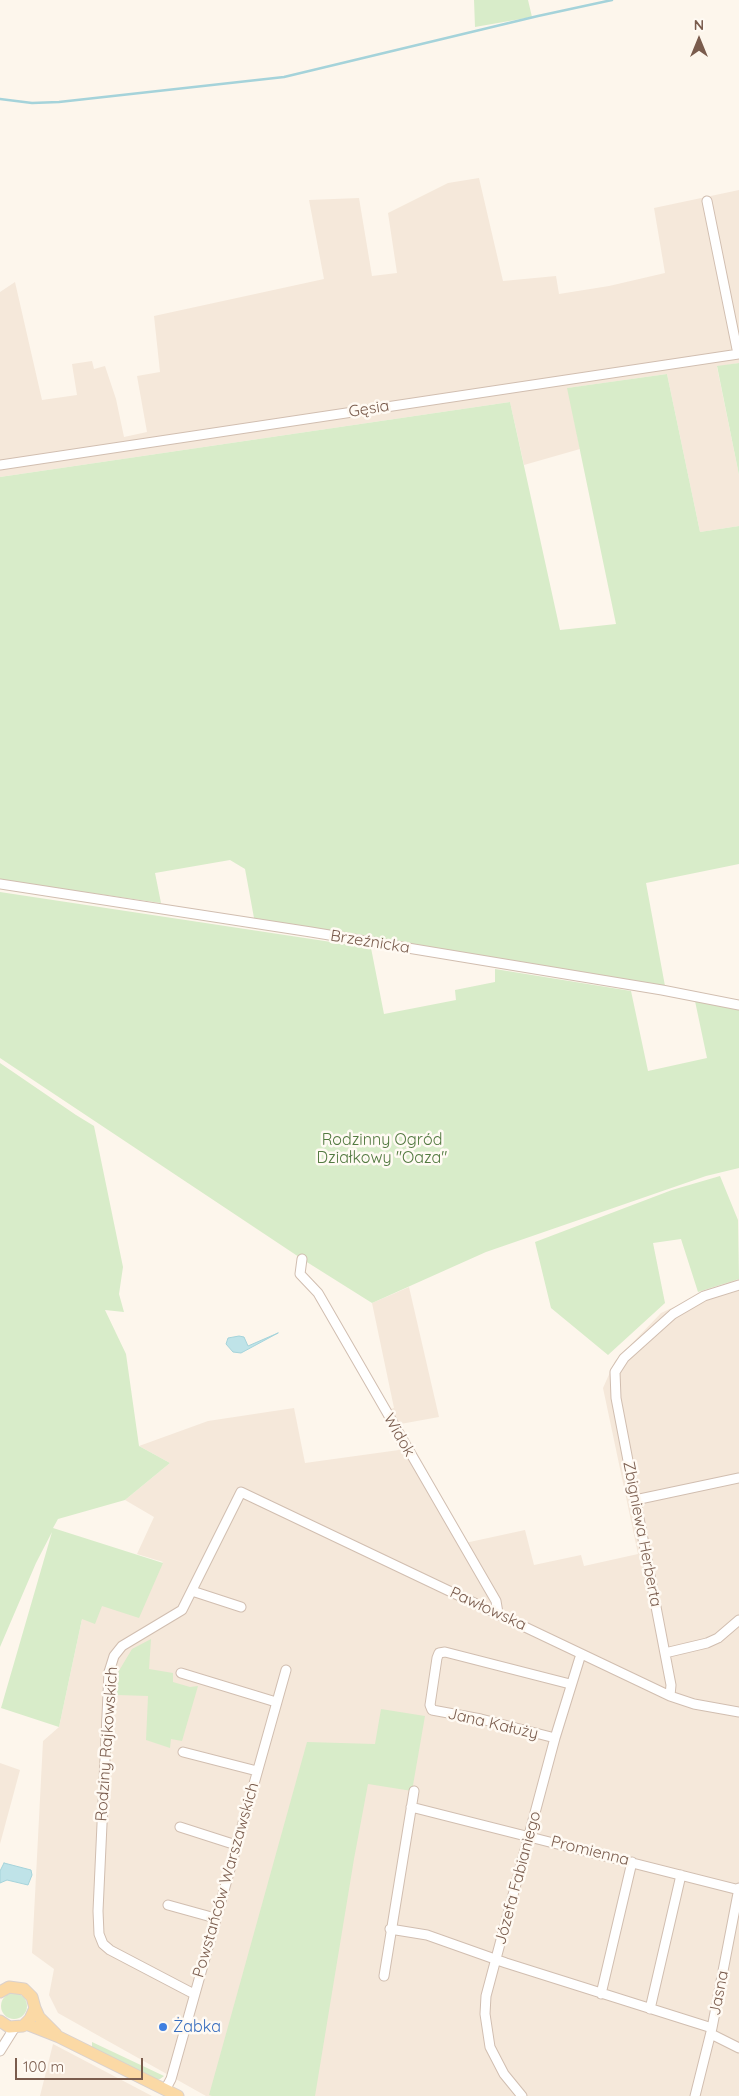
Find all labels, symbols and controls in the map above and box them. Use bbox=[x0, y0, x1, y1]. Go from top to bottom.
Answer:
north arrow bbox=[674, 15, 724, 65]
text: N bbox=[694, 16, 704, 34]
street label: Gęsia bbox=[347, 396, 391, 422]
street label: Brzeźnicka bbox=[329, 926, 411, 958]
park label: Rodzinny Ogród Działkowy "Oaza" bbox=[317, 1130, 447, 1168]
street label: Widok bbox=[379, 1410, 419, 1460]
street label: Zbigniewa Herberta bbox=[618, 1460, 666, 1608]
street label: Pawłowska bbox=[447, 1583, 529, 1635]
street label: Rodziny Rajkowskich bbox=[92, 1666, 122, 1822]
street label: Jana Kałuży bbox=[446, 1704, 540, 1744]
street label: Powstańców Warszawskich bbox=[189, 1780, 263, 1980]
street label: Józefa Fabianiego bbox=[491, 1809, 545, 1947]
street label: Promienna bbox=[549, 1832, 631, 1870]
street label: Jasna bbox=[705, 1969, 733, 2017]
place label: Żabka bbox=[173, 2017, 221, 2037]
marker: Żabka bbox=[157, 2021, 169, 2033]
scale bar bbox=[18, 2048, 145, 2080]
text: 100 m bbox=[23, 2057, 64, 2076]

